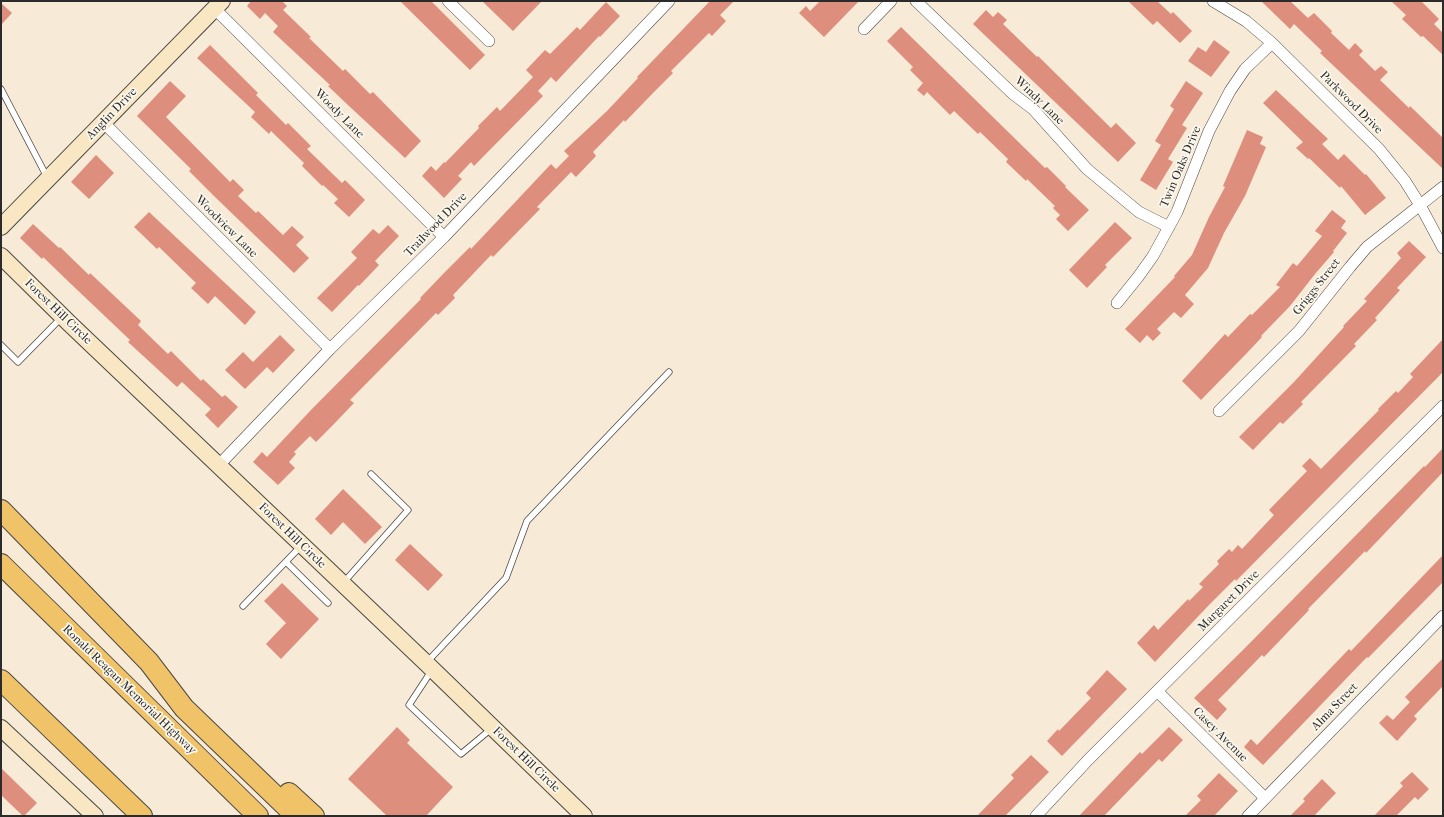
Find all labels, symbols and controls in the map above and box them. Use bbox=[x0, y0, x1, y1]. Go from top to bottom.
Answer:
street label: Parkwood Drive bbox=[1317, 69, 1385, 137]
street label: Windy Lane bbox=[1011, 74, 1067, 128]
street label: Anglin Drive bbox=[84, 85, 140, 143]
street label: Woody Lane bbox=[311, 86, 367, 142]
street label: Twin Oaks Drive bbox=[1157, 124, 1205, 210]
street label: Trailwood Drive bbox=[402, 190, 470, 260]
street label: Woodview Lane bbox=[192, 193, 260, 261]
street label: Griggs Street bbox=[1290, 256, 1344, 318]
street label: Forest Hill Circle bbox=[21, 276, 95, 348]
street label: Forest Hill Circle bbox=[255, 500, 329, 572]
street label: Margaret Drive bbox=[1195, 567, 1263, 635]
street label: Ronald Reagan Memorial Highway bbox=[59, 622, 199, 758]
street label: Alma Street bbox=[1309, 680, 1361, 734]
street label: Casey Avenue bbox=[1190, 705, 1250, 765]
street label: Forest Hill Circle bbox=[489, 724, 563, 796]

